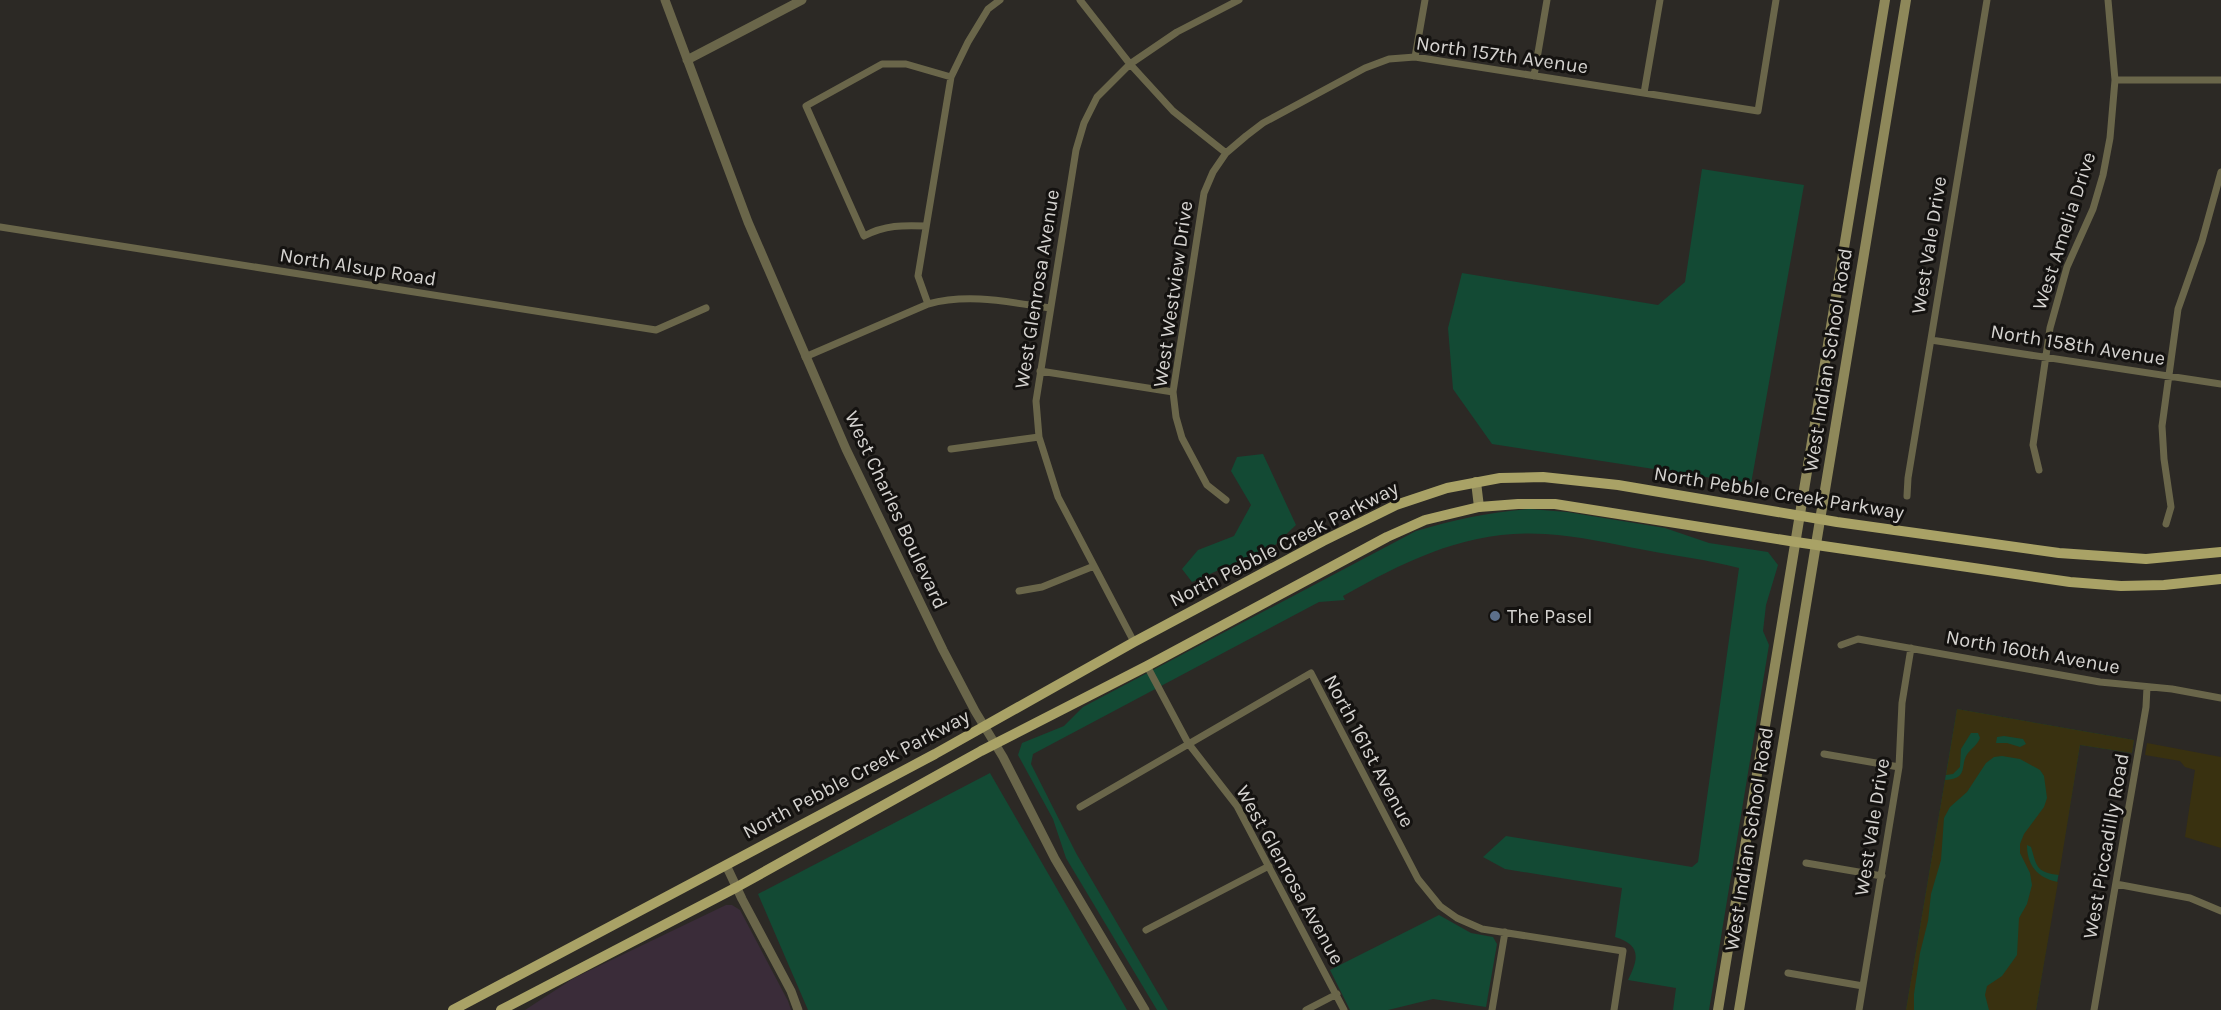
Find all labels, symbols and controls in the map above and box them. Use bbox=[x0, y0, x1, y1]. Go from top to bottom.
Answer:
street label: North 157th Avenue bbox=[1414, 32, 1590, 78]
street label: West Amelia Drive bbox=[2028, 149, 2100, 313]
street label: West Vale Drive bbox=[1907, 174, 1951, 316]
street label: West Glenrosa Avenue bbox=[1010, 188, 1064, 390]
street label: West Westview Drive bbox=[1149, 199, 1197, 389]
street label: North Alsup Road bbox=[278, 243, 438, 291]
street label: West Indian School Road bbox=[1799, 246, 1857, 474]
street label: North 158th Avenue bbox=[1989, 320, 2167, 370]
street label: West Charles Boulevard bbox=[840, 407, 952, 613]
street label: North Pebble Creek Parkway bbox=[1652, 462, 1906, 524]
street label: North Pebble Creek Parkway bbox=[1166, 476, 1402, 612]
place label: The Pasel bbox=[1507, 605, 1593, 628]
marker: The Pasel bbox=[1488, 609, 1502, 623]
street label: North 160th Avenue bbox=[1944, 625, 2122, 679]
street label: North 161st Avenue bbox=[1319, 671, 1419, 831]
street label: North Pebble Creek Parkway bbox=[739, 704, 973, 844]
street label: West Indian School Road bbox=[1720, 725, 1778, 953]
street label: West Piccadilly Road bbox=[2078, 751, 2134, 941]
street label: West Vale Drive bbox=[1850, 756, 1894, 898]
street label: West Glenrosa Avenue bbox=[1231, 781, 1349, 969]

